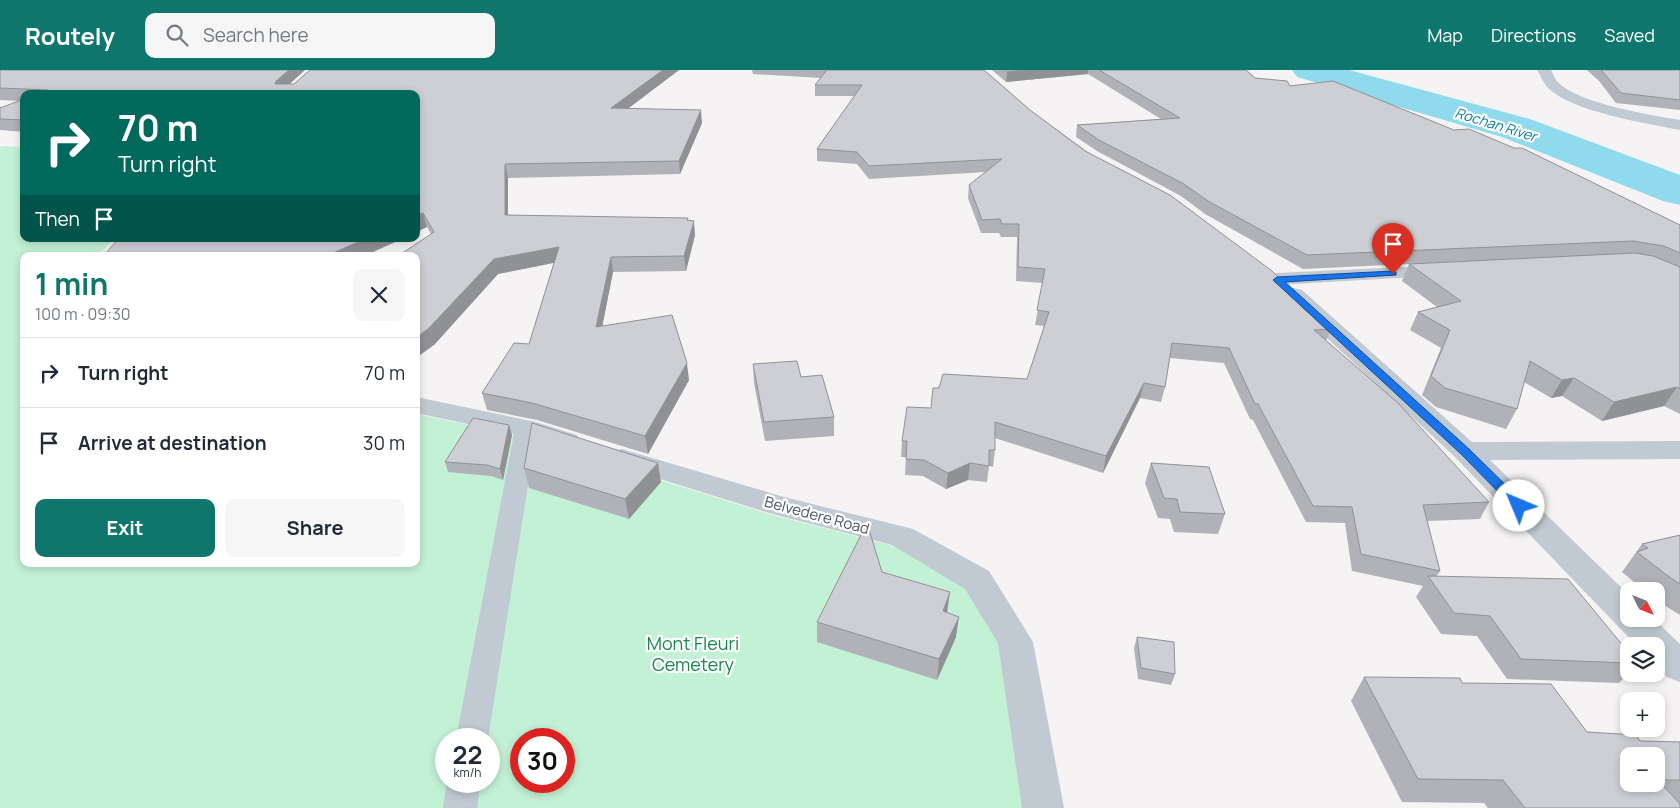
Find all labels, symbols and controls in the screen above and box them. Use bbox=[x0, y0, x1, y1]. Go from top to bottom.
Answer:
search box bbox=[145, 13, 495, 58]
text: Routely bbox=[25, 19, 115, 52]
icon: search bbox=[163, 21, 191, 49]
text: Search here bbox=[203, 22, 309, 48]
text: Map bbox=[1427, 23, 1463, 47]
text: Directions bbox=[1491, 23, 1576, 47]
text: Saved bbox=[1604, 23, 1655, 47]
water label: Rochan River bbox=[1453, 103, 1541, 146]
text: 70 m bbox=[118, 104, 198, 152]
icon: right bbox=[35, 110, 100, 175]
text: Turn right bbox=[118, 149, 216, 179]
icon: arrive bbox=[90, 205, 118, 233]
text: Then bbox=[35, 206, 80, 232]
pin bbox=[1372, 223, 1414, 274]
icon: arrive bbox=[1379, 230, 1407, 258]
text: 1 min bbox=[35, 263, 108, 304]
button: close bbox=[353, 269, 405, 321]
text: 100 m · 09:30 bbox=[35, 303, 131, 325]
icon: right bbox=[35, 359, 63, 387]
text: Turn right bbox=[78, 360, 168, 386]
text: 70 m bbox=[364, 360, 405, 386]
icon: arrive bbox=[35, 429, 63, 457]
text: Arrive at destination bbox=[78, 430, 267, 456]
text: 30 m bbox=[363, 430, 405, 456]
position arrow bbox=[1492, 479, 1544, 531]
street label: Belvedere Road bbox=[762, 491, 872, 539]
button: Exit bbox=[35, 499, 215, 557]
button: Share bbox=[225, 499, 405, 557]
north arrow bbox=[1620, 582, 1665, 628]
map controls bbox=[1620, 582, 1665, 792]
park label: Mont Fleuri Cemetery bbox=[647, 631, 739, 676]
button: layers bbox=[1620, 637, 1665, 682]
button: + bbox=[1620, 692, 1665, 737]
speed limit sign: 30 bbox=[510, 728, 575, 793]
text: 22 bbox=[453, 737, 482, 772]
button: − bbox=[1620, 747, 1665, 792]
text: km/h bbox=[454, 764, 481, 781]

